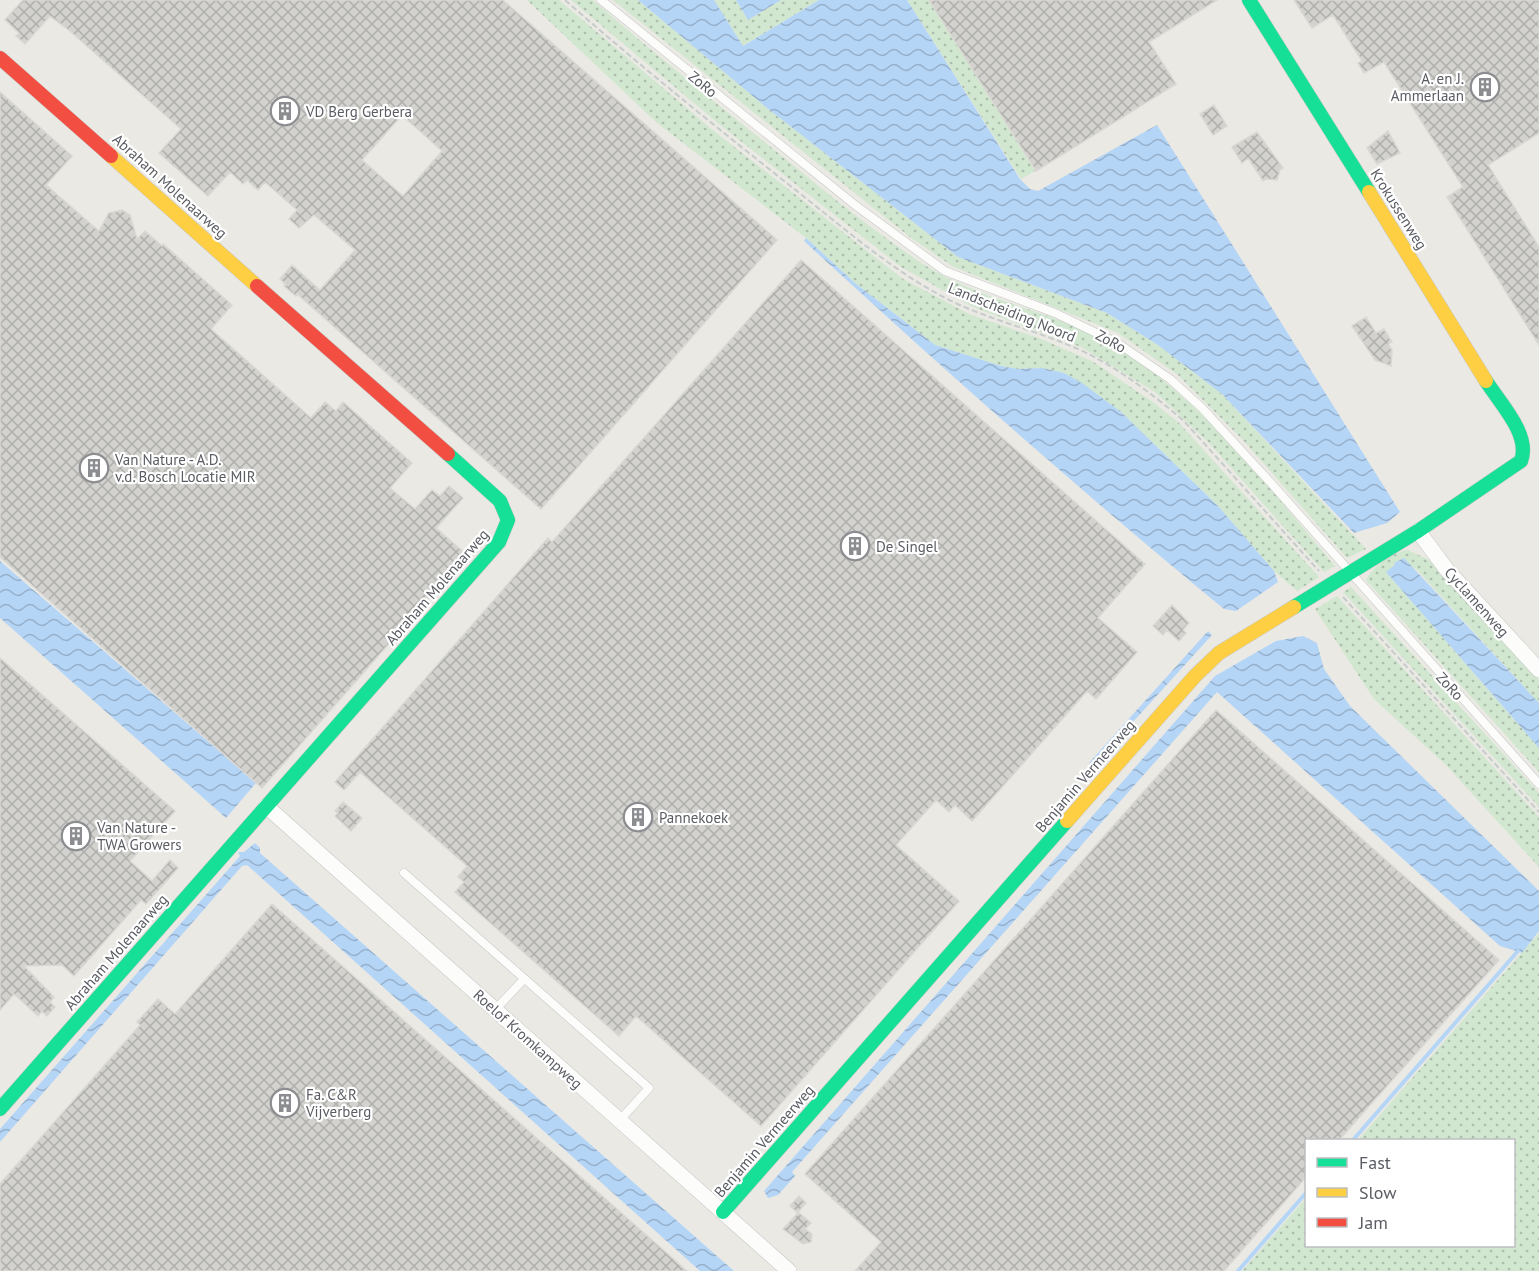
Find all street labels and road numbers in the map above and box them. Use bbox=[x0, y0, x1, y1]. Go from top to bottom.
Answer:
street label: ZoRo bbox=[685, 67, 721, 101]
street label: Abraham Molenaarweg bbox=[109, 130, 231, 242]
street label: Krokussenweg bbox=[1367, 165, 1431, 253]
street label: Landscheiding Noord bbox=[945, 278, 1079, 346]
street label: ZoRo bbox=[1093, 325, 1129, 357]
street label: Abraham Molenaarweg bbox=[381, 525, 493, 649]
street label: Cyclamenweg bbox=[1441, 563, 1513, 641]
street label: ZoRo bbox=[1432, 668, 1468, 704]
street label: Benjamin Vermeerweg bbox=[1031, 716, 1139, 836]
street label: Abraham Molenaarweg bbox=[60, 890, 172, 1014]
street label: Roelof Kromkampweg bbox=[470, 985, 586, 1093]
street label: Benjamin Vermeerweg bbox=[710, 1081, 818, 1201]

